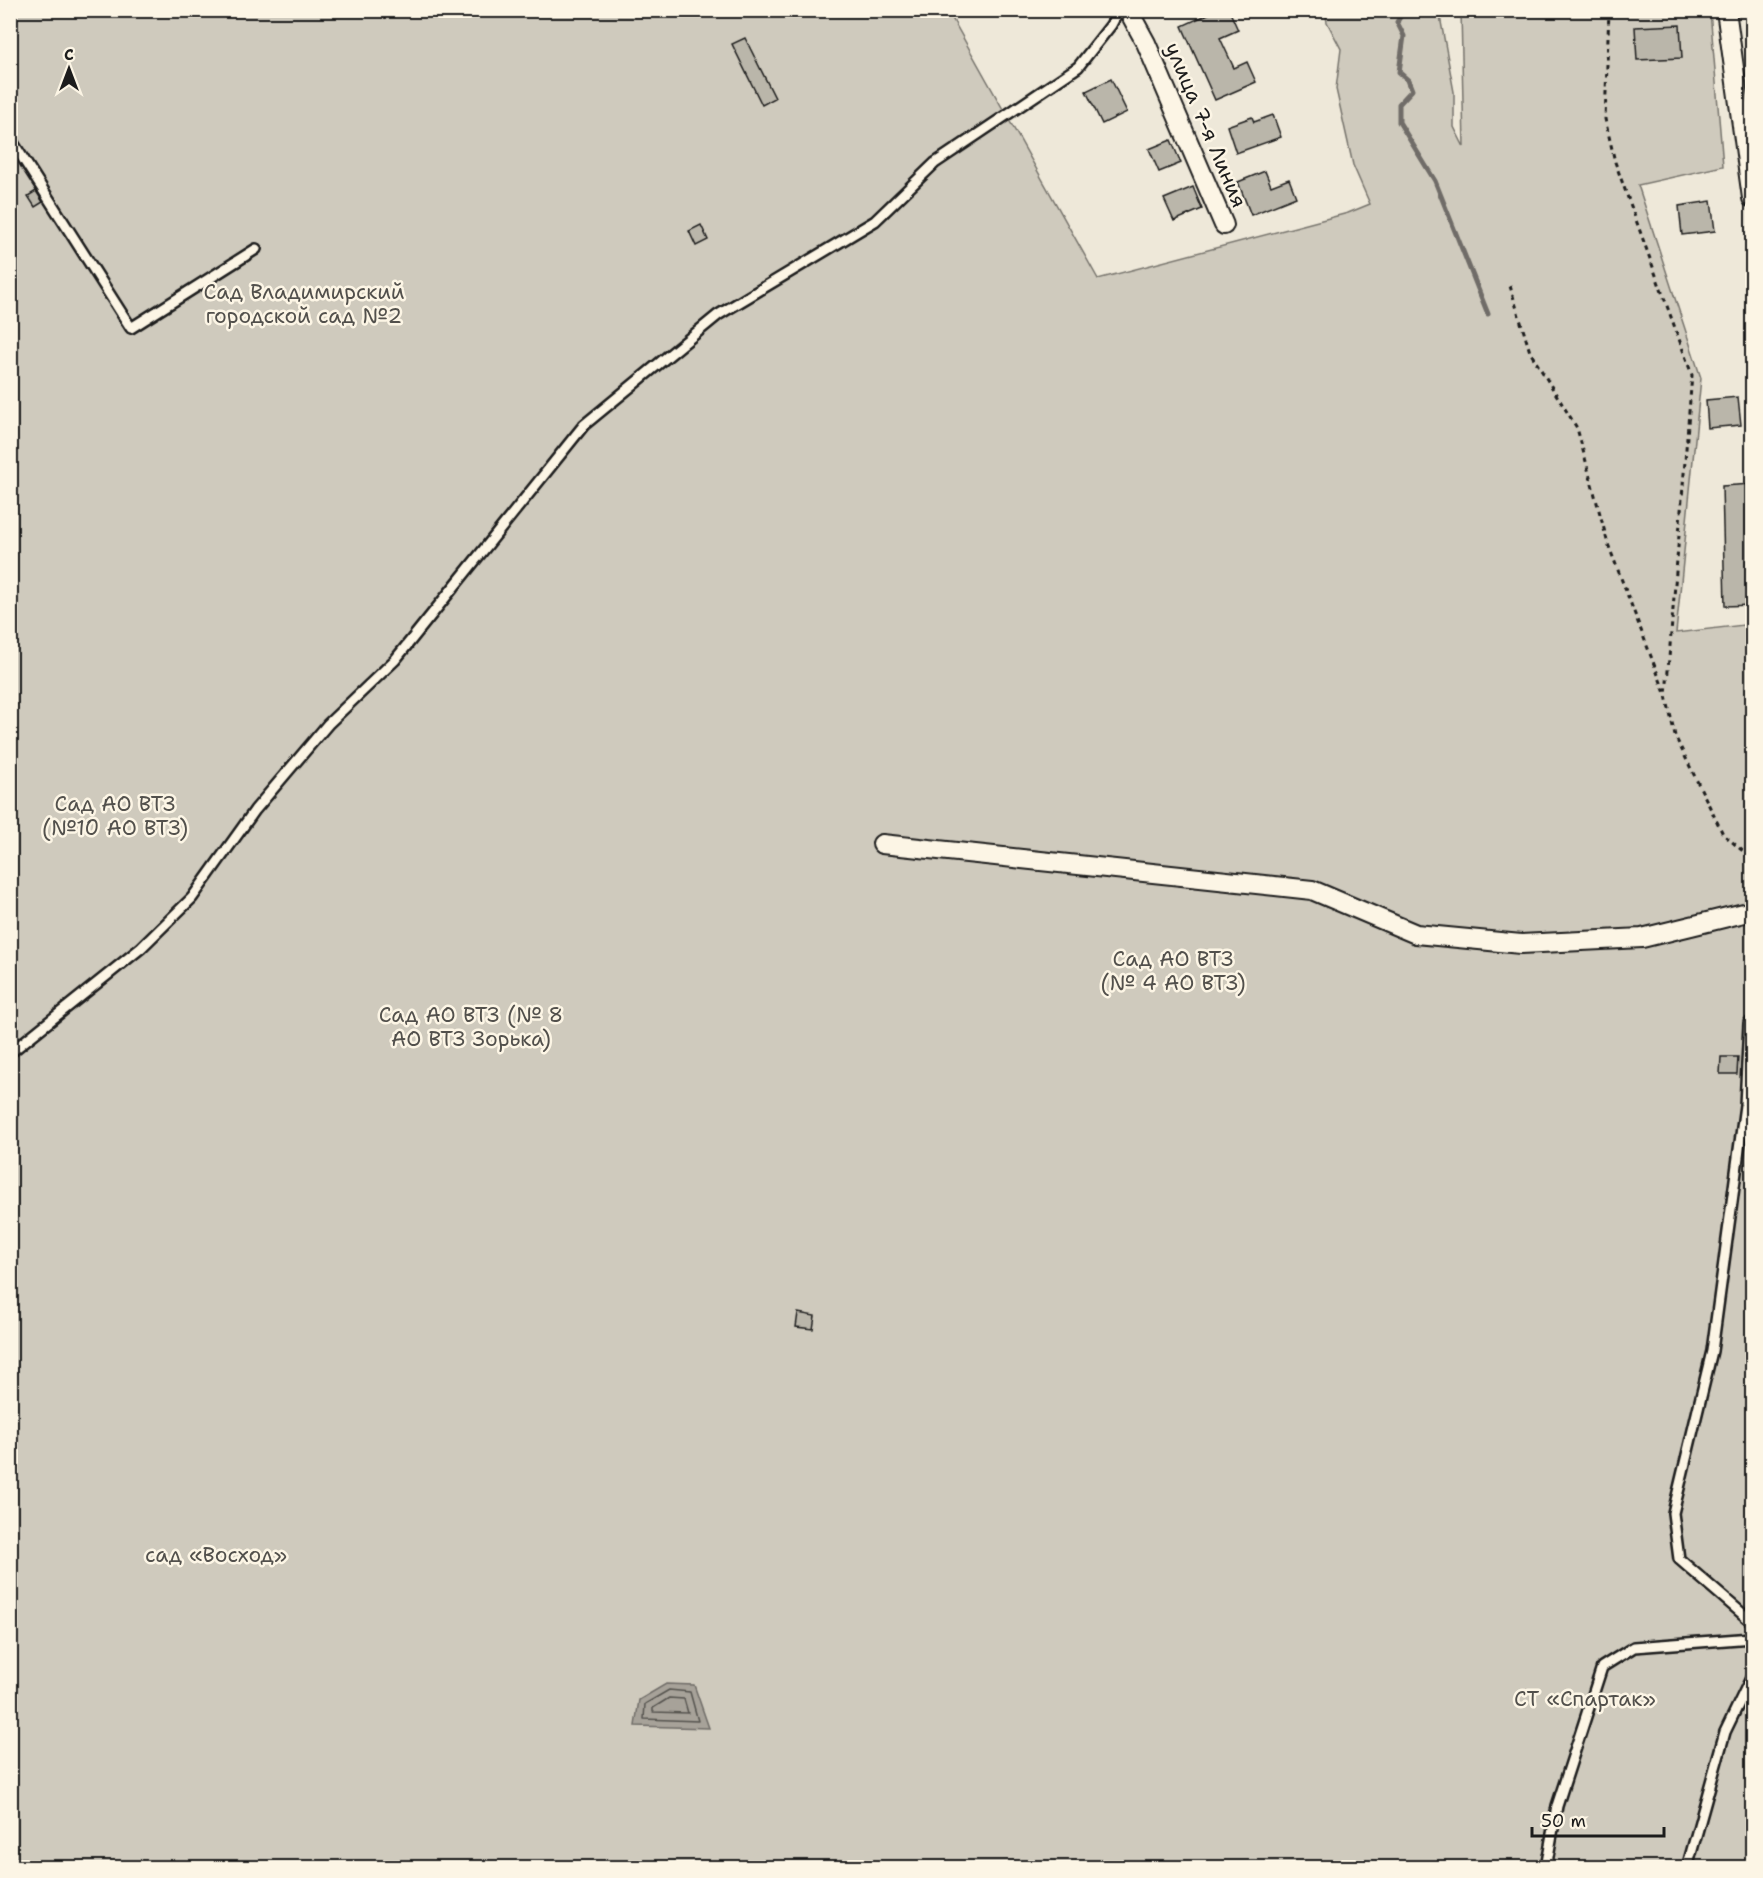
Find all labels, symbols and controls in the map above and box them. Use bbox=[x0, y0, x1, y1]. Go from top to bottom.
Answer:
street label: улица 7-я Линия bbox=[1159, 38, 1253, 212]
north arrow bbox=[39, 39, 99, 99]
text: С bbox=[64, 44, 74, 65]
park label: Сад Владимирский городской сад №2 bbox=[204, 278, 405, 330]
park label: Сад АО ВТЗ (№10 АО ВТЗ) bbox=[42, 790, 188, 842]
park label: Сад АО ВТЗ (№ 4 АО ВТЗ) bbox=[1100, 945, 1246, 997]
park label: Сад АО ВТЗ (№ 8 АО ВТЗ Зорька) bbox=[379, 1001, 563, 1053]
park label: сад «Восход» bbox=[145, 1541, 287, 1569]
park label: СТ «Спартак» bbox=[1514, 1685, 1656, 1713]
scale bar bbox=[1532, 1800, 1664, 1838]
text: 50 m bbox=[1541, 1809, 1586, 1833]

